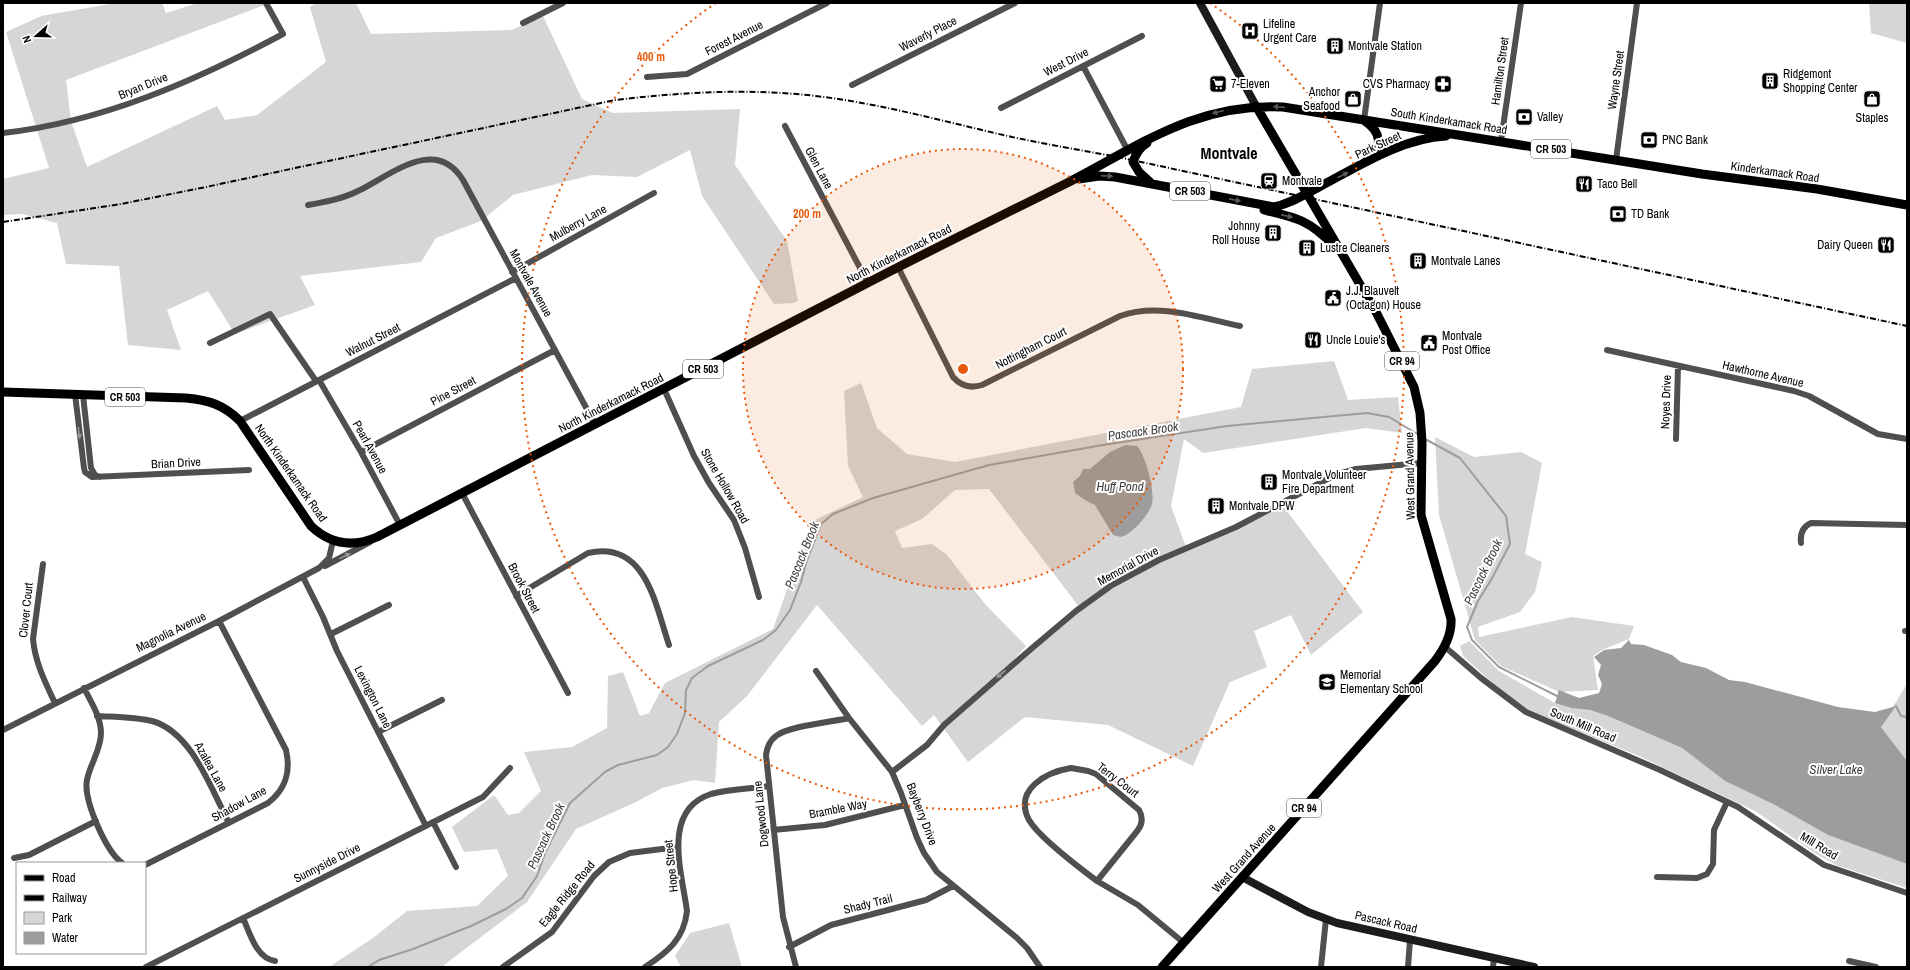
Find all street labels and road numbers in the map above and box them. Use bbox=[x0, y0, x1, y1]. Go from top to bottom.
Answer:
street label: Waverly Place bbox=[897, 13, 959, 55]
street label: Forest Avenue bbox=[702, 17, 766, 59]
street label: Hamilton Street bbox=[1487, 36, 1513, 106]
street label: West Drive bbox=[1041, 44, 1091, 80]
street label: Wayne Street bbox=[1604, 49, 1628, 110]
street label: Bryan Drive bbox=[116, 69, 170, 103]
street label: South Kinderkamack Road bbox=[1390, 104, 1508, 138]
street label: Park Street bbox=[1352, 127, 1404, 163]
road number: CR 503 bbox=[1531, 140, 1571, 158]
street label: Glen Lane bbox=[801, 144, 837, 192]
street label: Kinderkamack Road bbox=[1730, 158, 1820, 186]
road number: CR 503 bbox=[1170, 182, 1210, 200]
street label: Mulberry Lane bbox=[547, 201, 609, 245]
street label: North Kinderkamack Road bbox=[844, 221, 954, 287]
street label: Montvale Avenue bbox=[506, 246, 556, 320]
street label: Walnut Street bbox=[343, 319, 403, 361]
street label: Nottingham Court bbox=[993, 323, 1069, 373]
road number: CR 94 bbox=[1385, 352, 1419, 370]
street label: Hawthorne Avenue bbox=[1721, 357, 1805, 391]
road number: CR 503 bbox=[683, 360, 723, 378]
street label: North Kinderkamack Road bbox=[556, 370, 666, 436]
street label: Pine Street bbox=[428, 372, 479, 410]
street label: Noyes Drive bbox=[1657, 375, 1675, 429]
road number: CR 503 bbox=[105, 388, 145, 406]
street label: Pearl Avenue bbox=[349, 418, 391, 476]
street label: North Kinderkamack Road bbox=[251, 421, 331, 525]
street label: West Grand Avenue bbox=[1401, 432, 1419, 520]
street label: Stone Hollow Road bbox=[697, 446, 753, 526]
street label: Brian Drive bbox=[151, 454, 201, 472]
street label: Memorial Drive bbox=[1095, 543, 1161, 589]
street label: Brook Street bbox=[504, 560, 544, 616]
street label: Clover Court bbox=[15, 581, 37, 638]
street label: Magnolia Avenue bbox=[133, 608, 209, 656]
street label: Lexington Lane bbox=[350, 663, 396, 731]
street label: South Mill Road bbox=[1548, 704, 1618, 746]
street label: Azalea Lane bbox=[190, 738, 231, 795]
street label: Terry Court bbox=[1094, 759, 1142, 801]
street label: Dogwood Lane bbox=[750, 780, 772, 848]
street label: Bayberry Drive bbox=[903, 780, 941, 848]
street label: Shadow Lane bbox=[209, 782, 269, 826]
street label: Bramble Way bbox=[808, 796, 868, 822]
road number: CR 94 bbox=[1287, 799, 1321, 817]
street label: West Grand Avenue bbox=[1209, 820, 1279, 896]
street label: Mill Road bbox=[1797, 828, 1841, 864]
street label: Sunnyside Drive bbox=[291, 839, 363, 887]
street label: Hope Street bbox=[660, 839, 682, 893]
street label: Eagle Ridge Road bbox=[535, 858, 599, 930]
street label: Shady Trail bbox=[842, 890, 894, 918]
street label: Pascack Road bbox=[1353, 907, 1419, 937]

